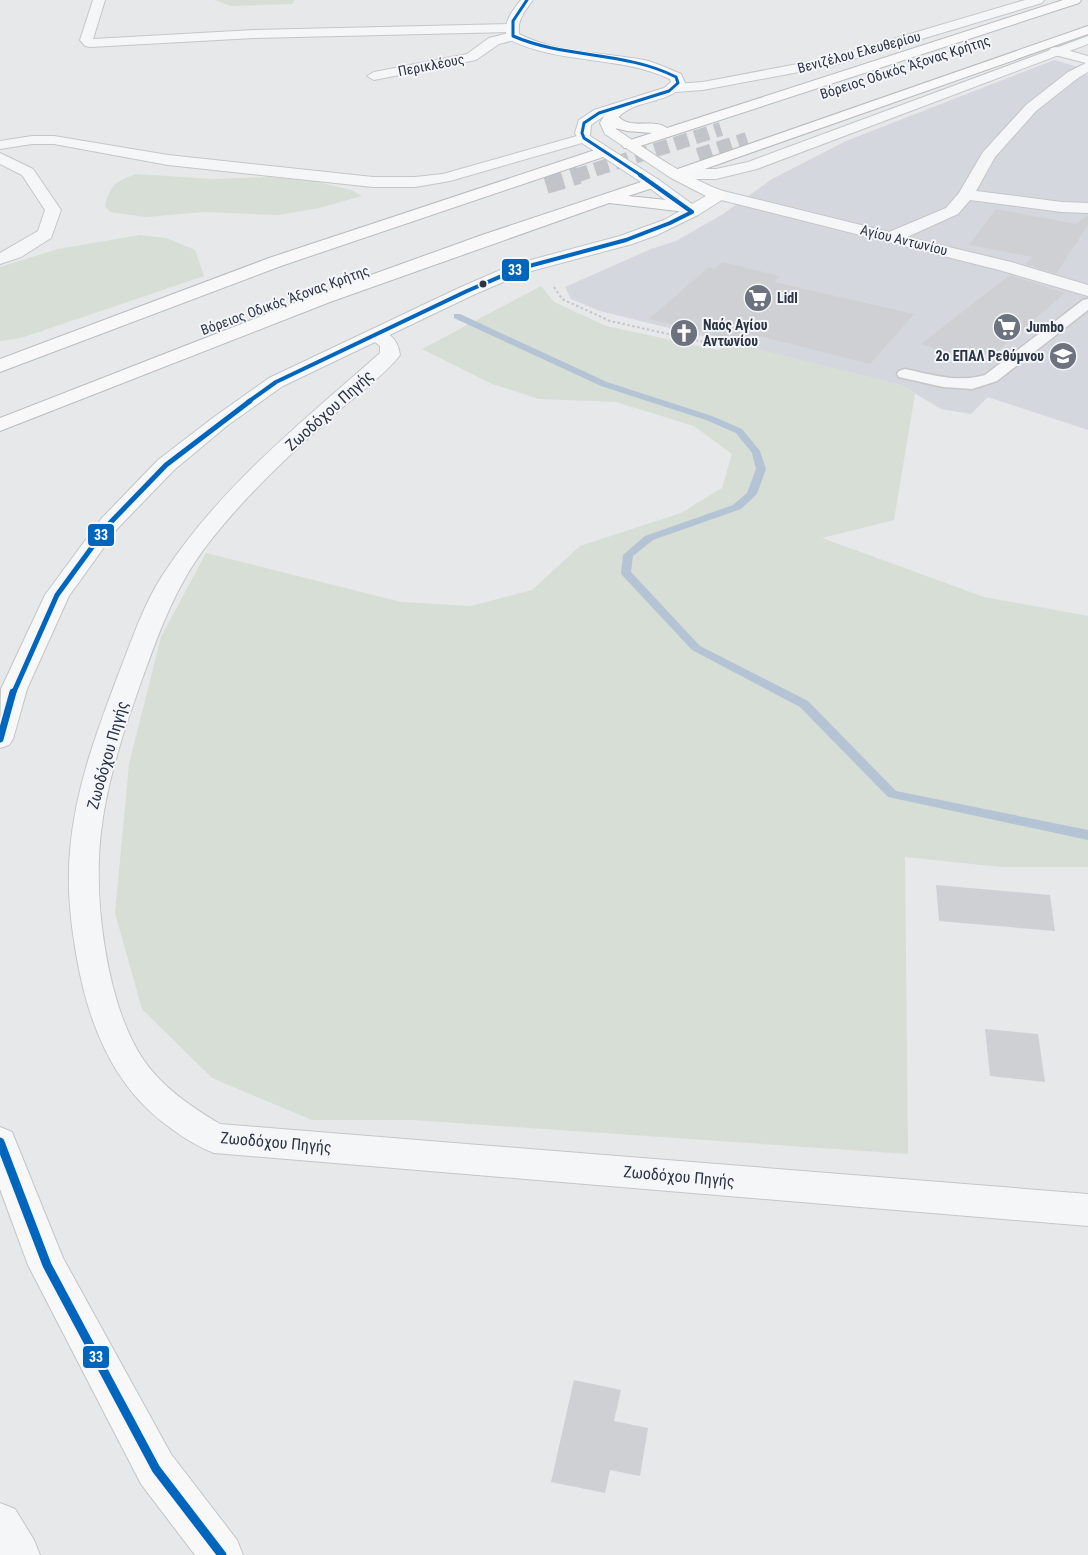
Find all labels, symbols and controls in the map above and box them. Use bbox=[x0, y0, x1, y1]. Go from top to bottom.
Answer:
street label: Βενιζέλου Ελευθερίου bbox=[796, 28, 923, 76]
street label: Βόρειος Οδικός Άξονας Κρήτης bbox=[818, 32, 992, 102]
street label: Περικλέους bbox=[397, 51, 465, 79]
street label: Αγίου Αντωνίου bbox=[859, 221, 949, 259]
line badge: 33 bbox=[501, 258, 530, 282]
street label: Βόρειος Οδικός Άξονας Κρήτης bbox=[199, 262, 371, 338]
text: 33 bbox=[508, 262, 522, 278]
unlabelled marker bbox=[478, 279, 488, 289]
supermarket icon: Lidl bbox=[743, 283, 773, 313]
place label: Lidl bbox=[777, 290, 798, 306]
supermarket icon: Jumbo bbox=[992, 312, 1022, 342]
place label: Ναός Αγίου Αντωνίου bbox=[703, 317, 768, 349]
church icon: Ναός Αγίου Αντωνίου bbox=[669, 318, 699, 348]
place label: Jumbo bbox=[1026, 319, 1064, 335]
school or university icon: 2ο ΕΠΑΛ Ρεθύμνου bbox=[1048, 341, 1078, 371]
place label: 2ο ΕΠΑΛ Ρεθύμνου bbox=[935, 348, 1044, 364]
street label: Ζωοδόχου Πηγής bbox=[282, 366, 377, 455]
line badge: 33 bbox=[87, 523, 115, 547]
text: 33 bbox=[94, 527, 108, 543]
street label: Ζωοδόχου Πηγής bbox=[83, 699, 132, 811]
street label: Ζωοδόχου Πηγής bbox=[220, 1128, 332, 1157]
street label: Ζωοδόχου Πηγής bbox=[623, 1162, 735, 1191]
line badge: 33 bbox=[82, 1345, 110, 1369]
text: 33 bbox=[89, 1349, 103, 1365]

